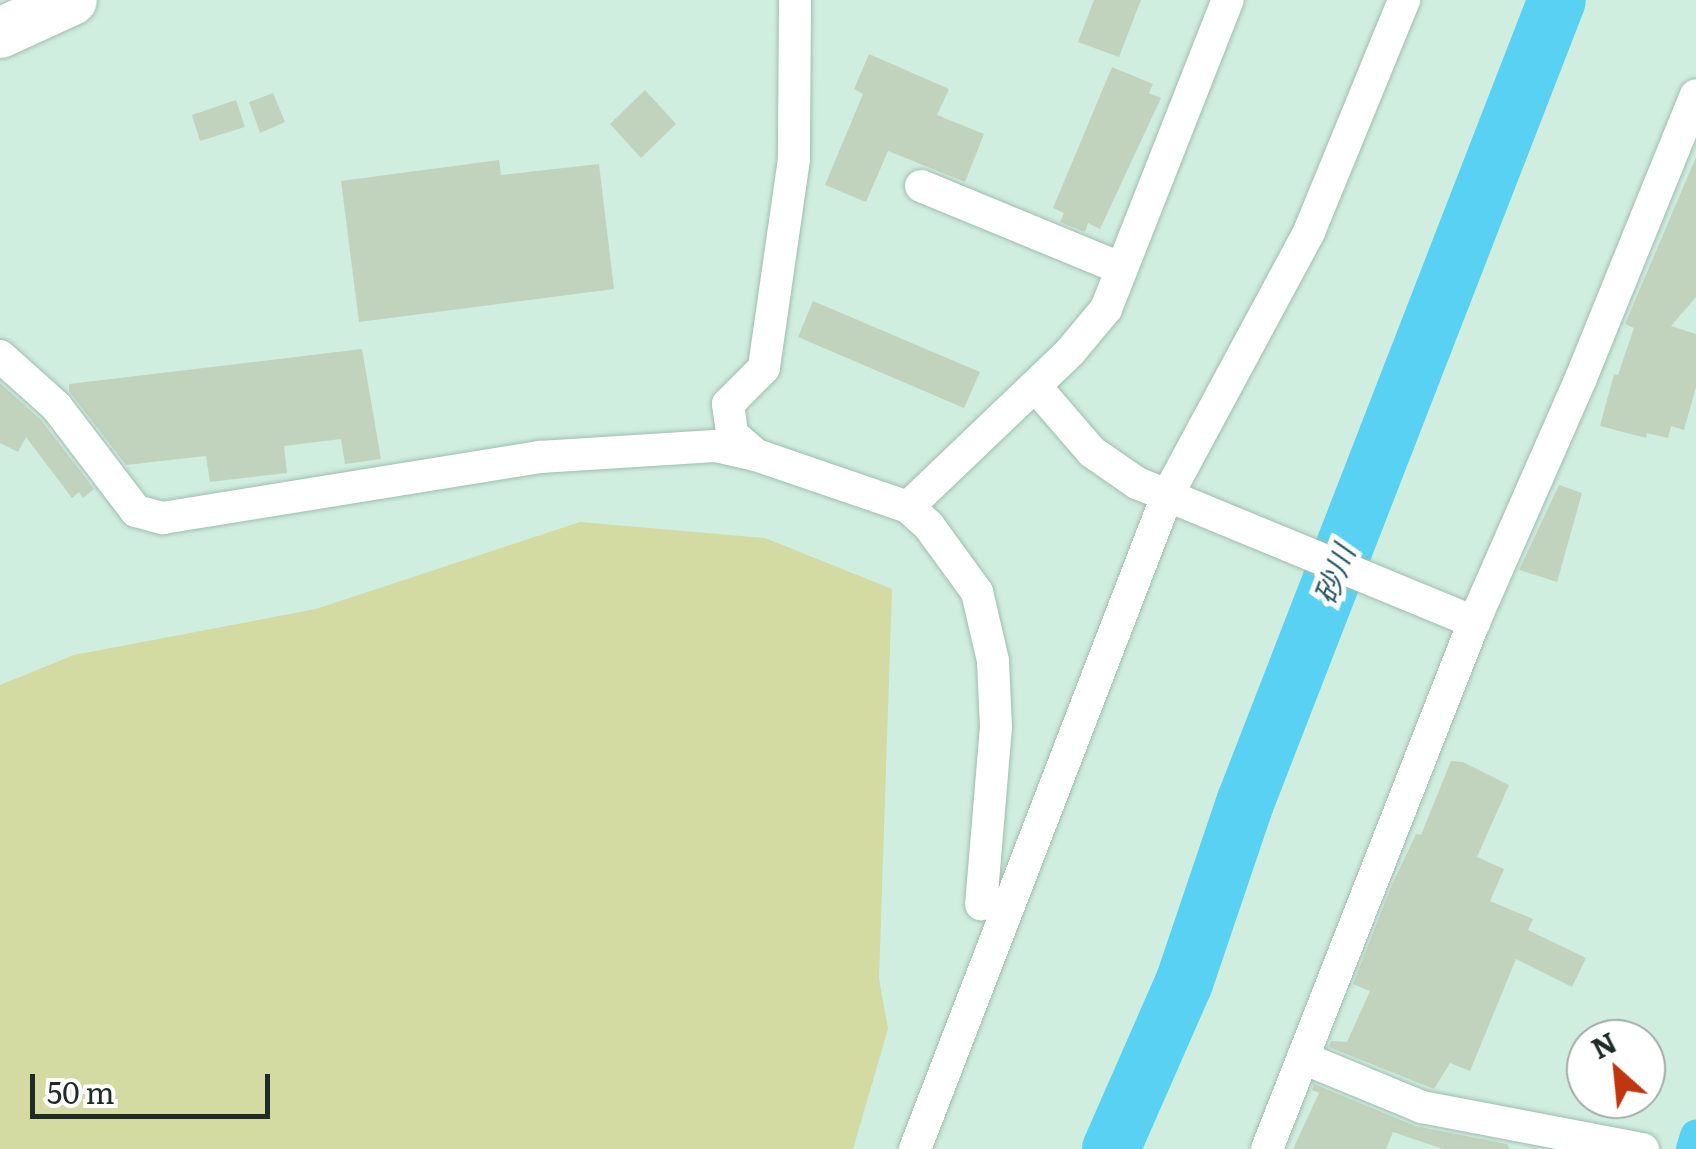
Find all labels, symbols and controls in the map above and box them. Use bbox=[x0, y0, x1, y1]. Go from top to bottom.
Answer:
water label: 砂川 bbox=[1305, 540, 1361, 608]
north arrow bbox=[1566, 1019, 1666, 1119]
text: N bbox=[1583, 1020, 1623, 1068]
scale bar bbox=[35, 1054, 275, 1116]
text: 50 m bbox=[47, 1069, 115, 1113]

